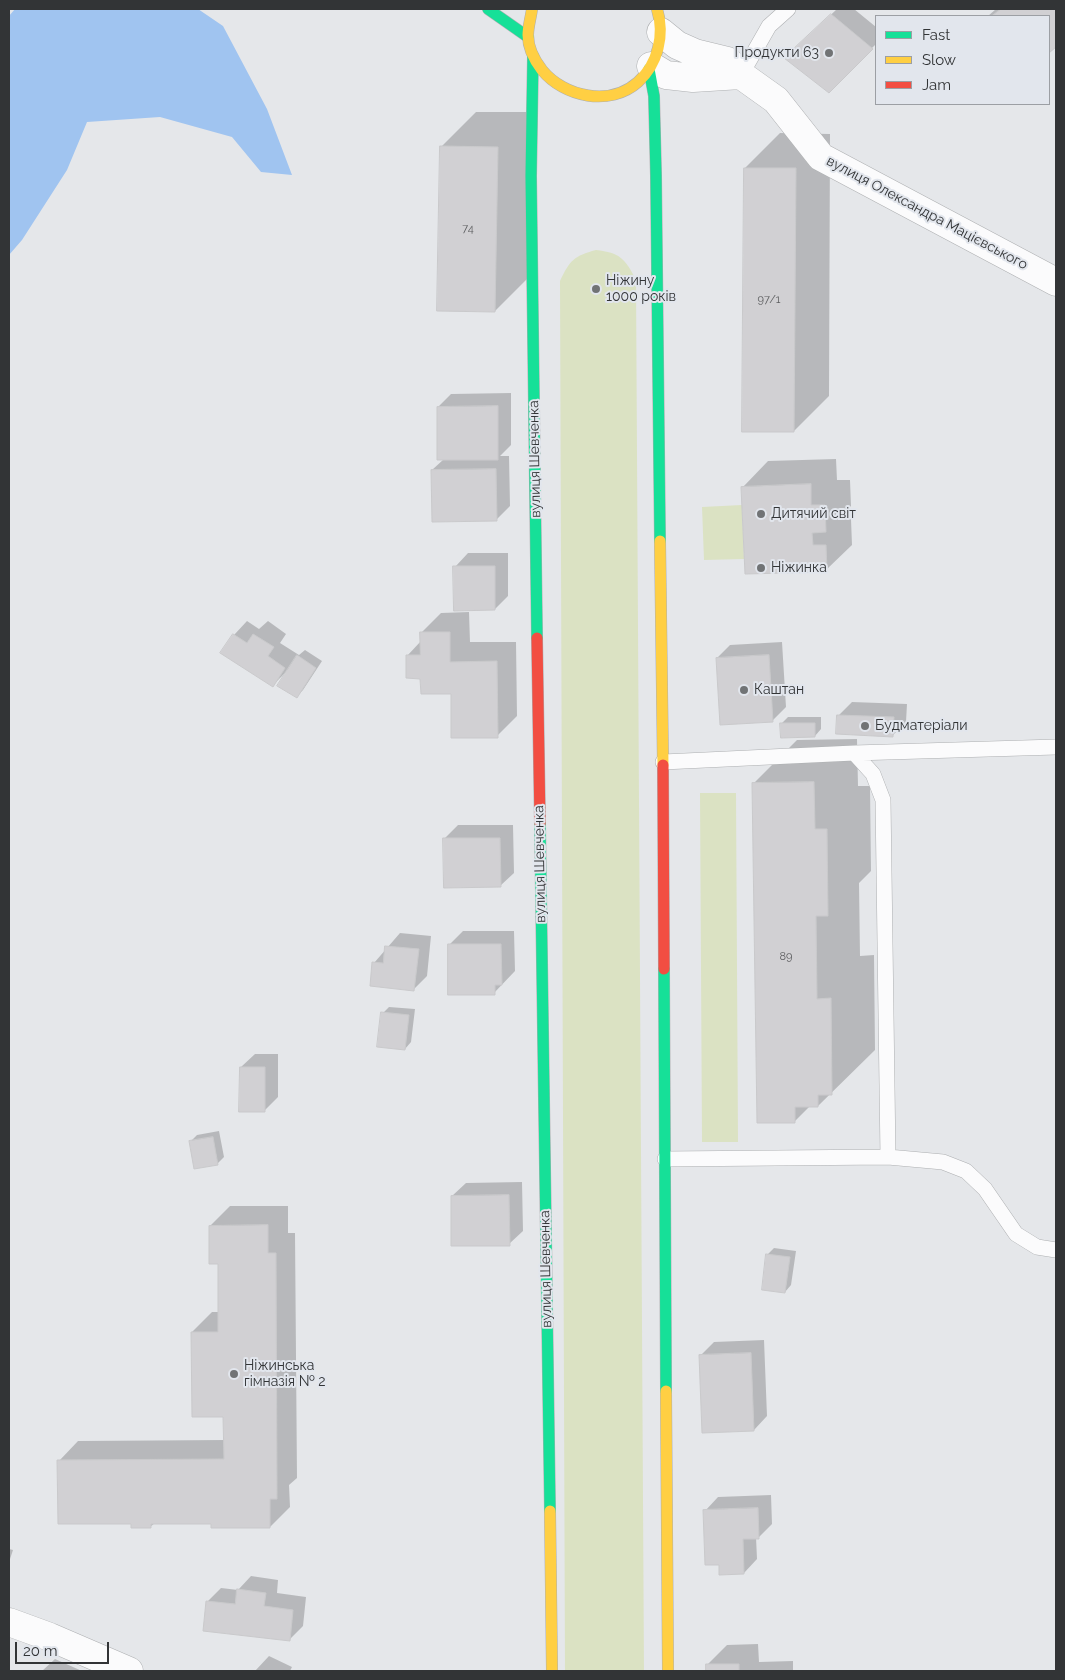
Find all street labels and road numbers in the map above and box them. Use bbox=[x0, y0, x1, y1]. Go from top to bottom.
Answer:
street label: вулиця Олександра Мацієвського bbox=[824, 153, 1030, 273]
street label: вулиця Шевченка bbox=[526, 400, 544, 518]
street label: вулиця Шевченка bbox=[531, 805, 549, 923]
street label: вулиця Шевченка bbox=[537, 1210, 555, 1328]

